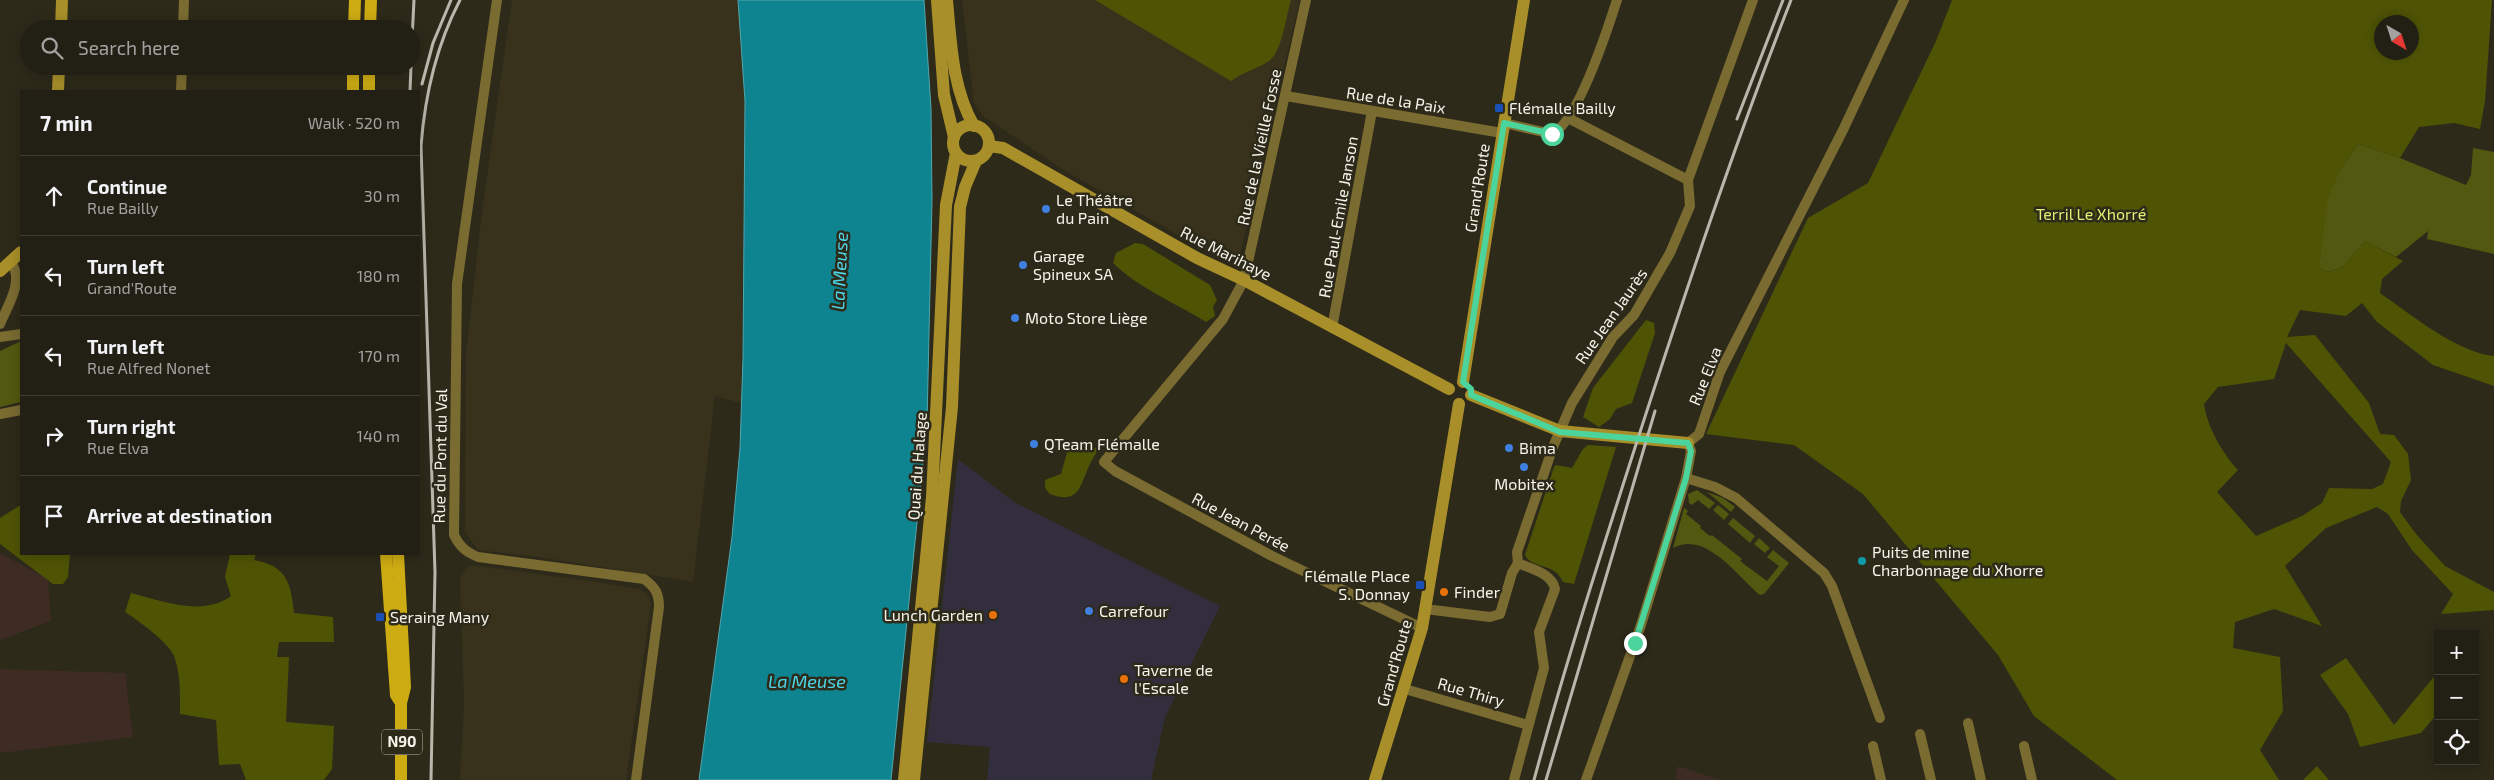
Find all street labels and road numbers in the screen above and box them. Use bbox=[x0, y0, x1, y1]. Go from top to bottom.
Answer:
street label: Rue de la Vieille Fosse bbox=[1233, 67, 1284, 227]
street label: Rue de la Paix bbox=[1345, 82, 1448, 117]
street label: Rue Paul-Emile Janson bbox=[1314, 135, 1361, 299]
street label: Grand'Route bbox=[1460, 142, 1493, 234]
street label: Rue Marihaye bbox=[1178, 222, 1275, 284]
street label: Rue Jean Jaurès bbox=[1571, 264, 1651, 367]
street label: Rue Elva bbox=[1684, 344, 1725, 408]
street label: Rue du Pont du Val bbox=[429, 388, 450, 524]
street label: Quai du Halage bbox=[903, 411, 931, 521]
street label: Rue Jean Perée bbox=[1189, 488, 1293, 555]
street label: Grand'Route bbox=[1372, 617, 1415, 709]
street label: Rue Thiry bbox=[1436, 673, 1507, 710]
road number: N90 bbox=[382, 730, 422, 754]

